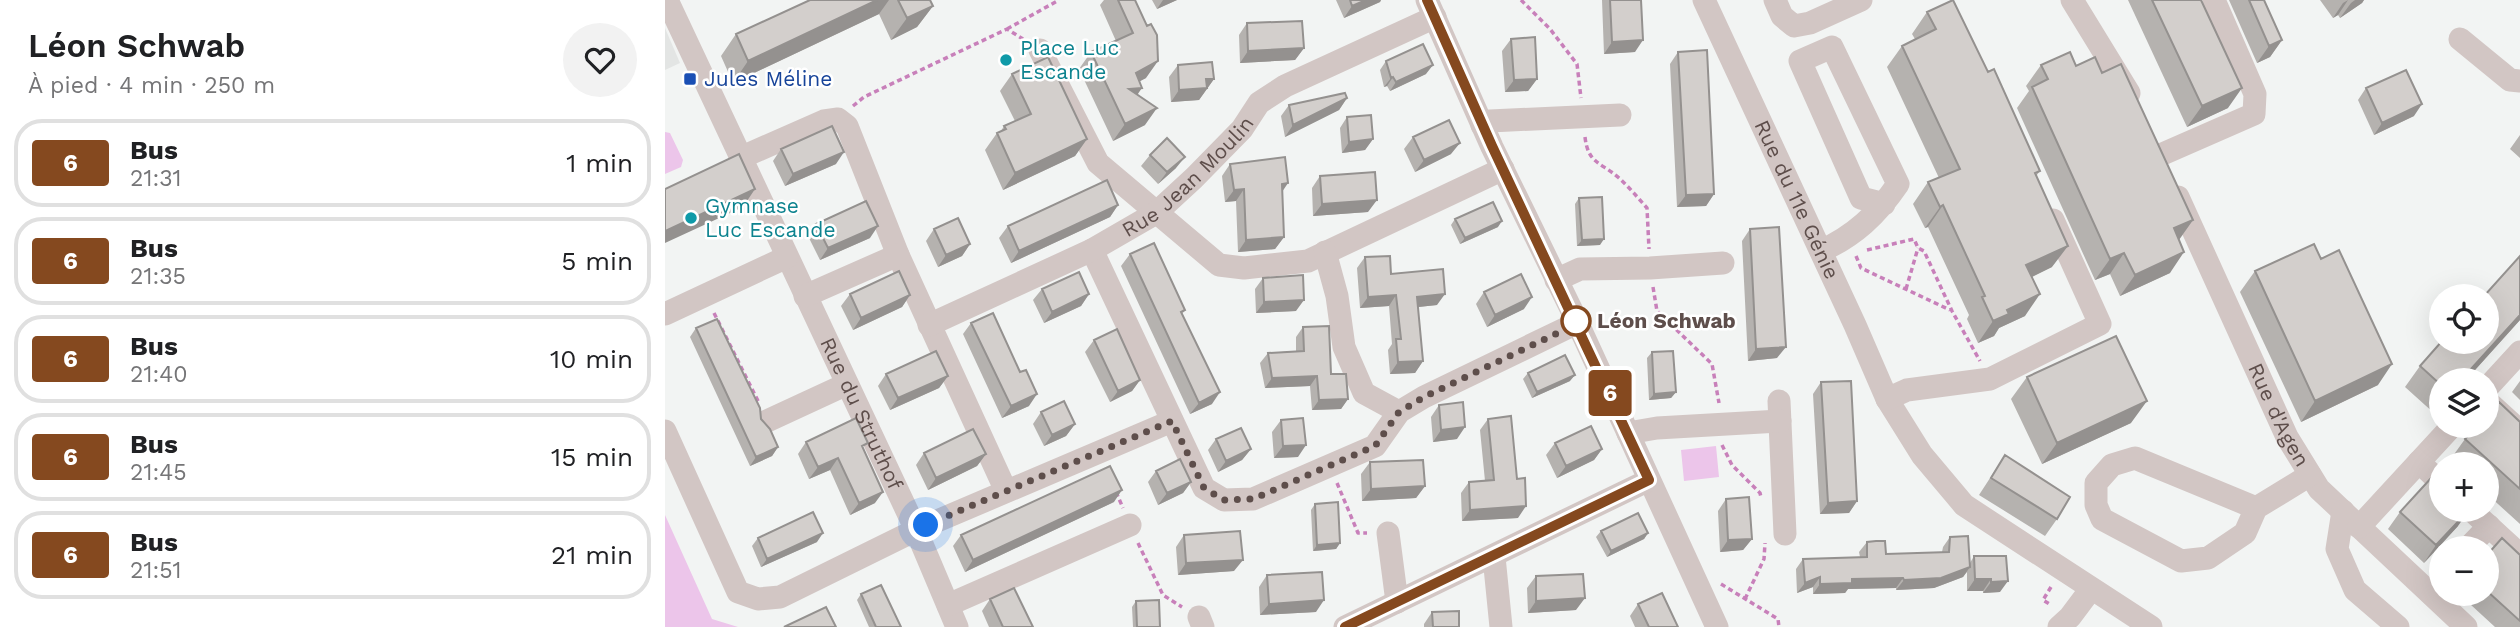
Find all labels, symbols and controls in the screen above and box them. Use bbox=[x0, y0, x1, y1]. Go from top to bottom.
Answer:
button: heart bbox=[563, 23, 637, 97]
text: Léon Schwab bbox=[28, 26, 245, 65]
place label: Place Luc Escande bbox=[1020, 35, 1119, 84]
marker: Place Luc Escande bbox=[998, 52, 1014, 68]
place label: Jules Méline bbox=[704, 66, 832, 91]
marker: Jules Méline bbox=[682, 71, 698, 87]
text: À pied · 4 min · 250 m bbox=[28, 72, 275, 99]
street label: Rue Jean Moulin bbox=[1117, 112, 1259, 242]
street label: Rue du 11e Génie bbox=[1749, 116, 1845, 283]
text: Bus bbox=[130, 135, 178, 165]
text: 1 min bbox=[566, 148, 633, 178]
text: 6 bbox=[63, 149, 78, 177]
text: 21:31 bbox=[130, 165, 182, 192]
place label: Gymnase Luc Escande bbox=[705, 193, 836, 242]
marker: Gymnase Luc Escande bbox=[683, 210, 699, 226]
text: Bus bbox=[130, 233, 178, 263]
text: 5 min bbox=[561, 246, 633, 276]
text: 6 bbox=[63, 247, 78, 275]
text: 21:35 bbox=[130, 263, 186, 290]
map controls bbox=[2429, 284, 2499, 606]
button: locate bbox=[2429, 284, 2499, 354]
marker: Léon Schwab bbox=[1561, 306, 1591, 336]
place label: Léon Schwab bbox=[1597, 308, 1736, 333]
text: Bus bbox=[130, 331, 178, 361]
street label: Rue du Struthof bbox=[815, 333, 908, 494]
text: 10 min bbox=[550, 344, 633, 374]
text: 6 bbox=[63, 345, 78, 373]
street label: Rue d'Agen bbox=[2243, 359, 2315, 471]
text: 21:40 bbox=[130, 361, 188, 388]
button: layers bbox=[2429, 368, 2499, 438]
line badge: 6 bbox=[1587, 370, 1633, 416]
text: 6 bbox=[1603, 379, 1617, 407]
text: Bus bbox=[130, 429, 178, 459]
text: 15 min bbox=[551, 442, 633, 472]
text: 6 bbox=[63, 443, 78, 471]
button: + bbox=[2429, 452, 2499, 522]
text: 21:45 bbox=[130, 459, 187, 486]
your location bbox=[908, 507, 943, 542]
text: Bus bbox=[130, 527, 178, 557]
button: − bbox=[2429, 536, 2499, 606]
text: 21 min bbox=[551, 540, 633, 570]
text: 6 bbox=[63, 541, 78, 569]
text: 21:51 bbox=[130, 557, 182, 584]

